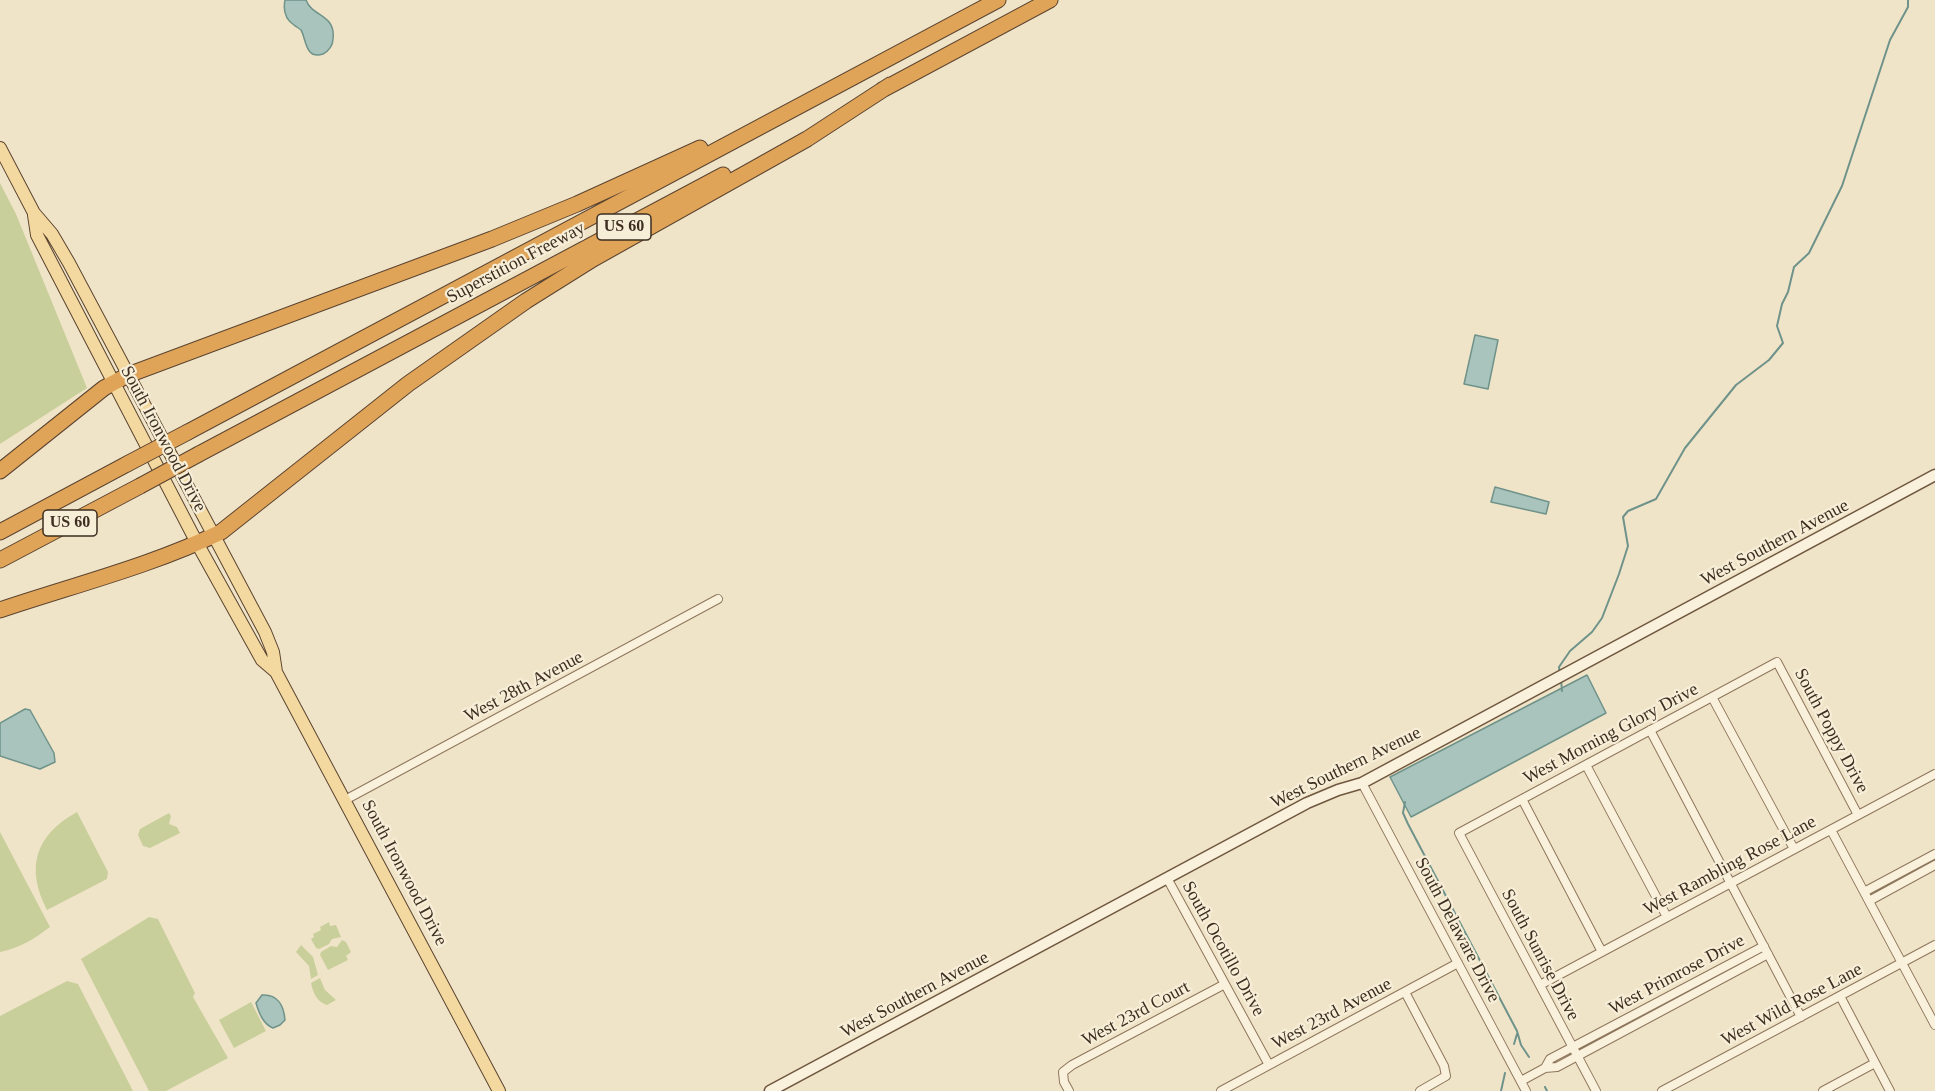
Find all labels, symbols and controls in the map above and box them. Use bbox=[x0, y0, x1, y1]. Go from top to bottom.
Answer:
road number: US 60 bbox=[597, 214, 651, 240]
street label: Superstition Freeway bbox=[443, 217, 589, 309]
street label: South Ironwood Drive bbox=[115, 362, 211, 516]
street label: West Southern Avenue bbox=[1697, 495, 1853, 591]
road number: US 60 bbox=[43, 510, 97, 536]
street label: West 28th Avenue bbox=[461, 647, 587, 727]
street label: South Poppy Drive bbox=[1789, 665, 1873, 797]
street label: West Morning Glory Drive bbox=[1520, 679, 1702, 789]
street label: West Southern Avenue bbox=[1267, 722, 1425, 814]
street label: South Ironwood Drive bbox=[356, 796, 452, 950]
street label: West Rambling Rose Lane bbox=[1640, 811, 1820, 921]
street label: South Delaware Drive bbox=[1410, 854, 1504, 1006]
street label: South Ocotillo Drive bbox=[1177, 878, 1269, 1020]
street label: South Sunrise Drive bbox=[1496, 885, 1584, 1025]
street label: West Primrose Drive bbox=[1605, 930, 1749, 1020]
street label: West Southern Avenue bbox=[837, 947, 993, 1043]
street label: West Wild Rose Lane bbox=[1718, 959, 1866, 1051]
street label: West 23rd Avenue bbox=[1269, 973, 1395, 1055]
street label: West 23rd Court bbox=[1079, 977, 1193, 1051]

